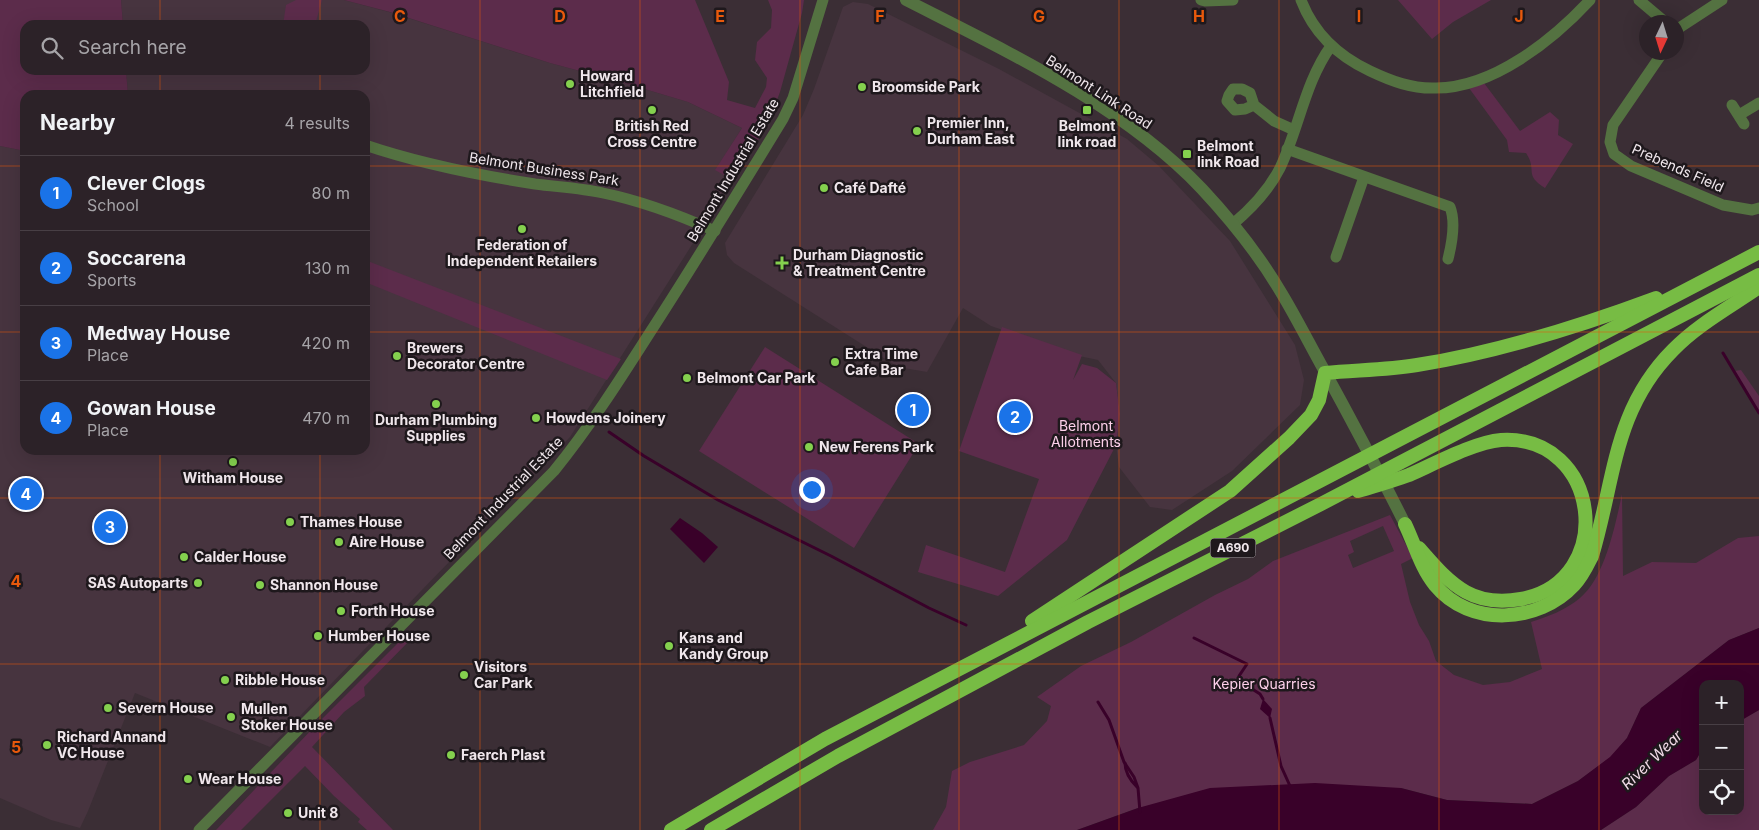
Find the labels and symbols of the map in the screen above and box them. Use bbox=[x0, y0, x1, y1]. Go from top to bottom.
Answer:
text: C bbox=[394, 6, 406, 26]
text: D bbox=[554, 6, 566, 26]
text: E bbox=[715, 6, 725, 26]
text: F bbox=[875, 6, 885, 26]
text: G bbox=[1033, 6, 1045, 26]
text: H bbox=[1193, 6, 1205, 26]
text: I bbox=[1357, 6, 1361, 26]
text: J bbox=[1514, 6, 1524, 26]
north arrow bbox=[1639, 15, 1684, 60]
street label: Belmont Link Road bbox=[1043, 51, 1156, 132]
place label: Howard Litchfield bbox=[580, 67, 644, 100]
marker: Howard Litchfield bbox=[564, 78, 576, 90]
place label: Broomside Park bbox=[872, 78, 981, 95]
marker: Broomside Park bbox=[856, 81, 868, 93]
street label: Belmont Industrial Estate bbox=[683, 95, 782, 244]
marker: British Red Cross Centre bbox=[646, 104, 658, 116]
marker: Belmont link road bbox=[1081, 104, 1093, 116]
place label: Premier Inn, Durham East bbox=[927, 114, 1014, 147]
place label: British Red Cross Centre bbox=[607, 117, 697, 150]
place label: Belmont link road bbox=[1058, 117, 1116, 150]
marker: Premier Inn, Durham East bbox=[911, 125, 923, 137]
place label: Belmont link Road bbox=[1197, 137, 1259, 170]
street label: Prebends Field bbox=[1630, 140, 1727, 195]
street label: Belmont Business Park bbox=[468, 148, 621, 189]
marker: Belmont link Road bbox=[1181, 148, 1193, 160]
place label: Café Dafté bbox=[834, 179, 906, 196]
marker: Café Dafté bbox=[818, 182, 830, 194]
marker: Federation of Independent Retailers bbox=[516, 223, 528, 235]
place label: Federation of Independent Retailers bbox=[447, 236, 597, 269]
place label: Durham Diagnostic & Treatment Centre bbox=[793, 246, 926, 279]
marker: Durham Diagnostic & Treatment Centre bbox=[775, 256, 789, 270]
place label: Brewers Decorator Centre bbox=[407, 339, 525, 372]
place label: Extra Time Cafe Bar bbox=[845, 345, 918, 378]
marker: Brewers Decorator Centre bbox=[391, 350, 403, 362]
marker: Extra Time Cafe Bar bbox=[829, 356, 841, 368]
place label: Belmont Car Park bbox=[697, 369, 816, 386]
marker: Belmont Car Park bbox=[681, 372, 693, 384]
pin: 1 bbox=[897, 391, 929, 429]
marker: Durham Plumbing Supplies bbox=[430, 398, 442, 410]
pin: 2 bbox=[999, 398, 1031, 436]
place label: Howdens Joinery bbox=[546, 409, 666, 426]
place label: Durham Plumbing Supplies bbox=[375, 411, 497, 444]
marker: Howdens Joinery bbox=[530, 412, 542, 424]
park label: Belmont Allotments bbox=[1051, 417, 1121, 450]
street label: Belmont Industrial Estate bbox=[440, 433, 566, 563]
place label: New Ferens Park bbox=[819, 438, 935, 455]
marker: New Ferens Park bbox=[803, 441, 815, 453]
marker: Witham House bbox=[227, 456, 239, 468]
place label: Witham House bbox=[183, 469, 283, 486]
pin: 4 bbox=[10, 475, 42, 513]
your location bbox=[799, 477, 825, 503]
pin: 3 bbox=[94, 508, 126, 546]
place label: Thames House bbox=[300, 513, 402, 530]
marker: Thames House bbox=[284, 516, 296, 528]
place label: Aire House bbox=[349, 533, 424, 550]
marker: Aire House bbox=[333, 536, 345, 548]
road number: A690 bbox=[1210, 538, 1256, 558]
place label: Calder House bbox=[194, 548, 286, 565]
marker: Calder House bbox=[178, 551, 190, 563]
text: 4 bbox=[11, 571, 22, 591]
place label: SAS Autoparts bbox=[88, 574, 188, 591]
place label: Shannon House bbox=[270, 576, 378, 593]
marker: SAS Autoparts bbox=[192, 577, 204, 589]
marker: Shannon House bbox=[254, 579, 266, 591]
place label: Forth House bbox=[351, 602, 435, 619]
marker: Forth House bbox=[335, 605, 347, 617]
place label: Humber House bbox=[328, 627, 430, 644]
place label: Kans and Kandy Group bbox=[679, 629, 769, 662]
marker: Humber House bbox=[312, 630, 324, 642]
marker: Kans and Kandy Group bbox=[663, 640, 675, 652]
place label: Visitors Car Park bbox=[474, 658, 533, 691]
marker: Visitors Car Park bbox=[458, 669, 470, 681]
place label: Ribble House bbox=[235, 671, 325, 688]
marker: Ribble House bbox=[219, 674, 231, 686]
park label: Kepier Quarries bbox=[1212, 675, 1316, 692]
place label: Severn House bbox=[118, 699, 214, 716]
place label: Mullen Stoker House bbox=[241, 700, 333, 733]
marker: Severn House bbox=[102, 702, 114, 714]
marker: Mullen Stoker House bbox=[225, 711, 237, 723]
water label: River Wear bbox=[1617, 726, 1686, 793]
place label: Richard Annand VC House bbox=[57, 728, 166, 761]
text: 5 bbox=[11, 737, 21, 757]
marker: Richard Annand VC House bbox=[41, 739, 53, 751]
place label: Faerch Plast bbox=[461, 746, 545, 763]
marker: Faerch Plast bbox=[445, 749, 457, 761]
place label: Wear House bbox=[198, 770, 281, 787]
marker: Wear House bbox=[182, 773, 194, 785]
place label: Unit 8 bbox=[298, 804, 338, 821]
marker: Unit 8 bbox=[282, 807, 294, 819]

